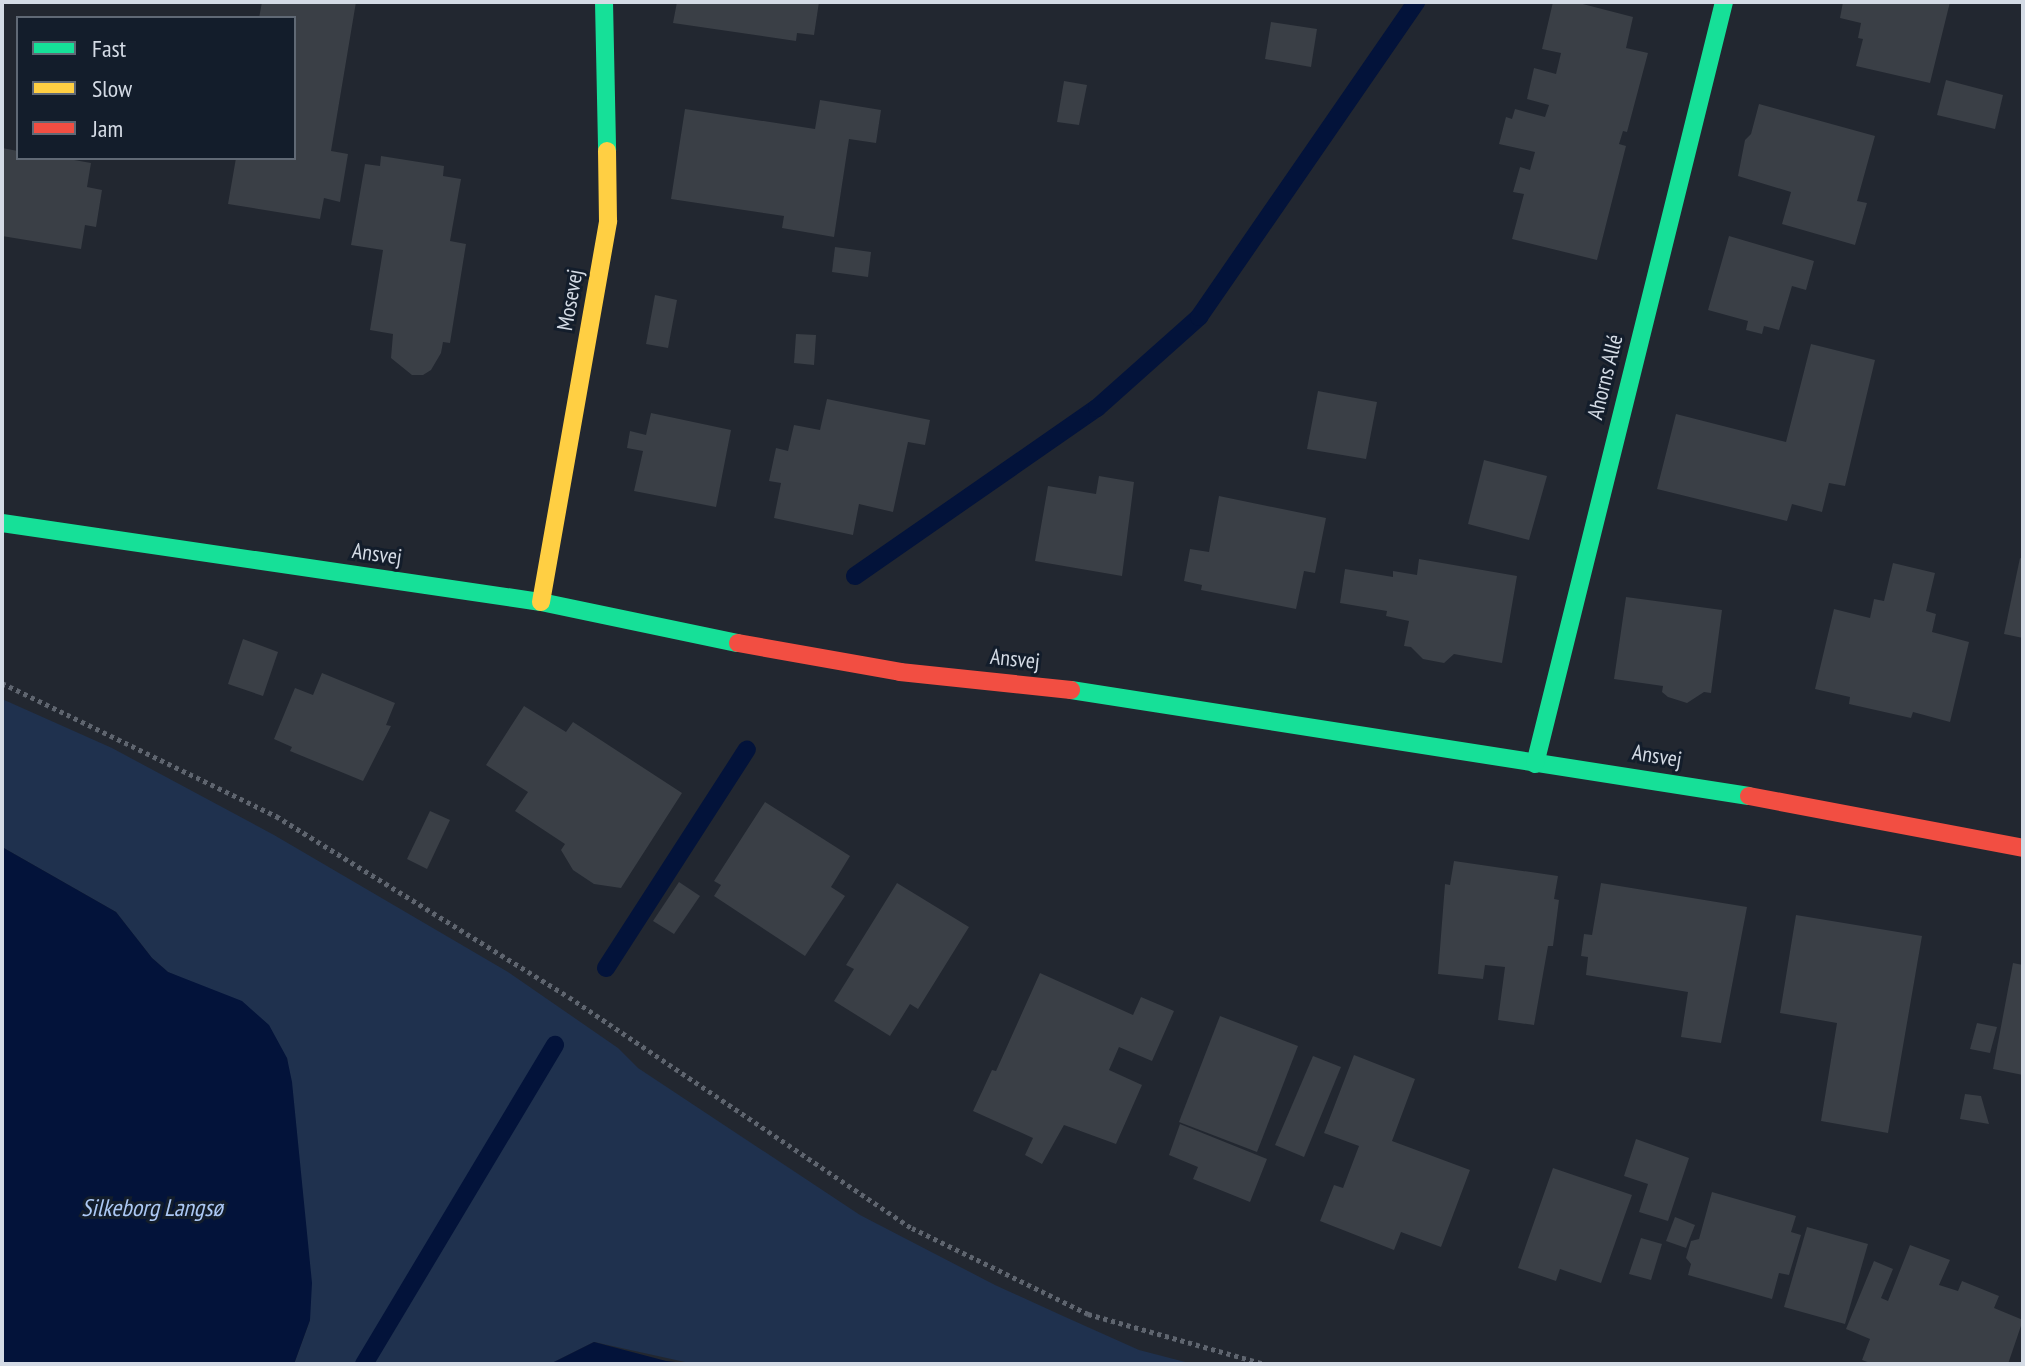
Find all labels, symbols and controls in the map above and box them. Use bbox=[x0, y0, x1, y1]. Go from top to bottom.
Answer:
legend bbox=[16, 16, 296, 160]
text: Fast bbox=[92, 33, 126, 64]
text: Slow bbox=[92, 73, 132, 104]
text: Jam bbox=[92, 113, 123, 144]
street label: Mosevej bbox=[552, 267, 588, 333]
street label: Ahorns Allé bbox=[1582, 332, 1628, 422]
street label: Ansvej bbox=[350, 537, 404, 571]
street label: Ansvej bbox=[989, 643, 1041, 675]
street label: Ansvej bbox=[1630, 739, 1684, 773]
water label: Silkeborg Langsø bbox=[81, 1194, 223, 1222]

